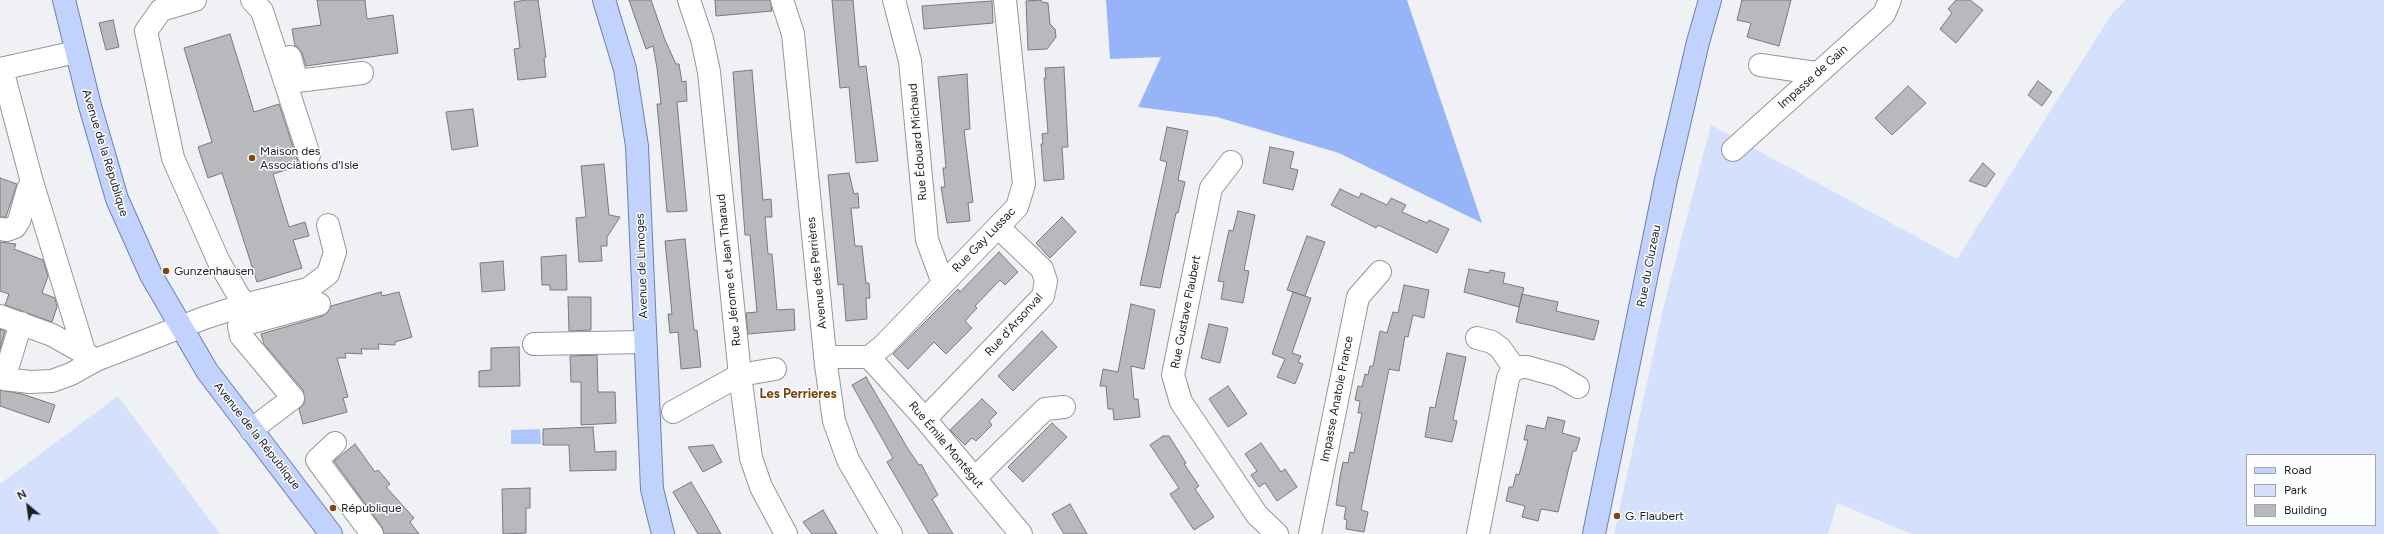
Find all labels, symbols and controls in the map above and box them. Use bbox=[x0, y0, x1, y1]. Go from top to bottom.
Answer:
street label: Impasse de Gain bbox=[1775, 42, 1851, 112]
street label: Rue Édouard Michaud bbox=[906, 83, 930, 201]
street label: Avenue de la République bbox=[79, 88, 131, 218]
place label: Maison des Associations d'Isle bbox=[260, 144, 359, 172]
marker: Maison des Associations d'Isle bbox=[247, 153, 257, 163]
street label: Rue Jérome et Jean Tharaud bbox=[714, 193, 744, 347]
street label: Rue Gay Lussac bbox=[949, 204, 1019, 276]
street label: Avenue de Limoges bbox=[633, 213, 651, 319]
street label: Avenue des Perrières bbox=[804, 216, 830, 330]
street label: Rue du Cluzeau bbox=[1634, 224, 1664, 308]
street label: Rue Gustave Flaubert bbox=[1168, 254, 1204, 370]
place label: Gunzenhausen bbox=[174, 264, 254, 278]
marker: Gunzenhausen bbox=[161, 266, 171, 276]
street label: Rue d'Arsonval bbox=[982, 291, 1046, 359]
street label: Impasse Anatole France bbox=[1318, 335, 1356, 463]
street label: Avenue de la République bbox=[211, 379, 303, 493]
district label: Les Perrieres bbox=[760, 386, 836, 402]
street label: Rue Émile Montégut bbox=[905, 399, 987, 491]
legend bbox=[2246, 454, 2376, 526]
text: Road bbox=[2284, 463, 2312, 477]
text: Park bbox=[2284, 483, 2307, 497]
north arrow bbox=[8, 486, 48, 526]
text: N bbox=[15, 487, 29, 503]
place label: République bbox=[341, 501, 402, 515]
marker: République bbox=[328, 503, 338, 513]
text: Building bbox=[2284, 503, 2327, 517]
place label: G. Flaubert bbox=[1625, 509, 1684, 523]
marker: G. Flaubert bbox=[1612, 511, 1622, 521]

